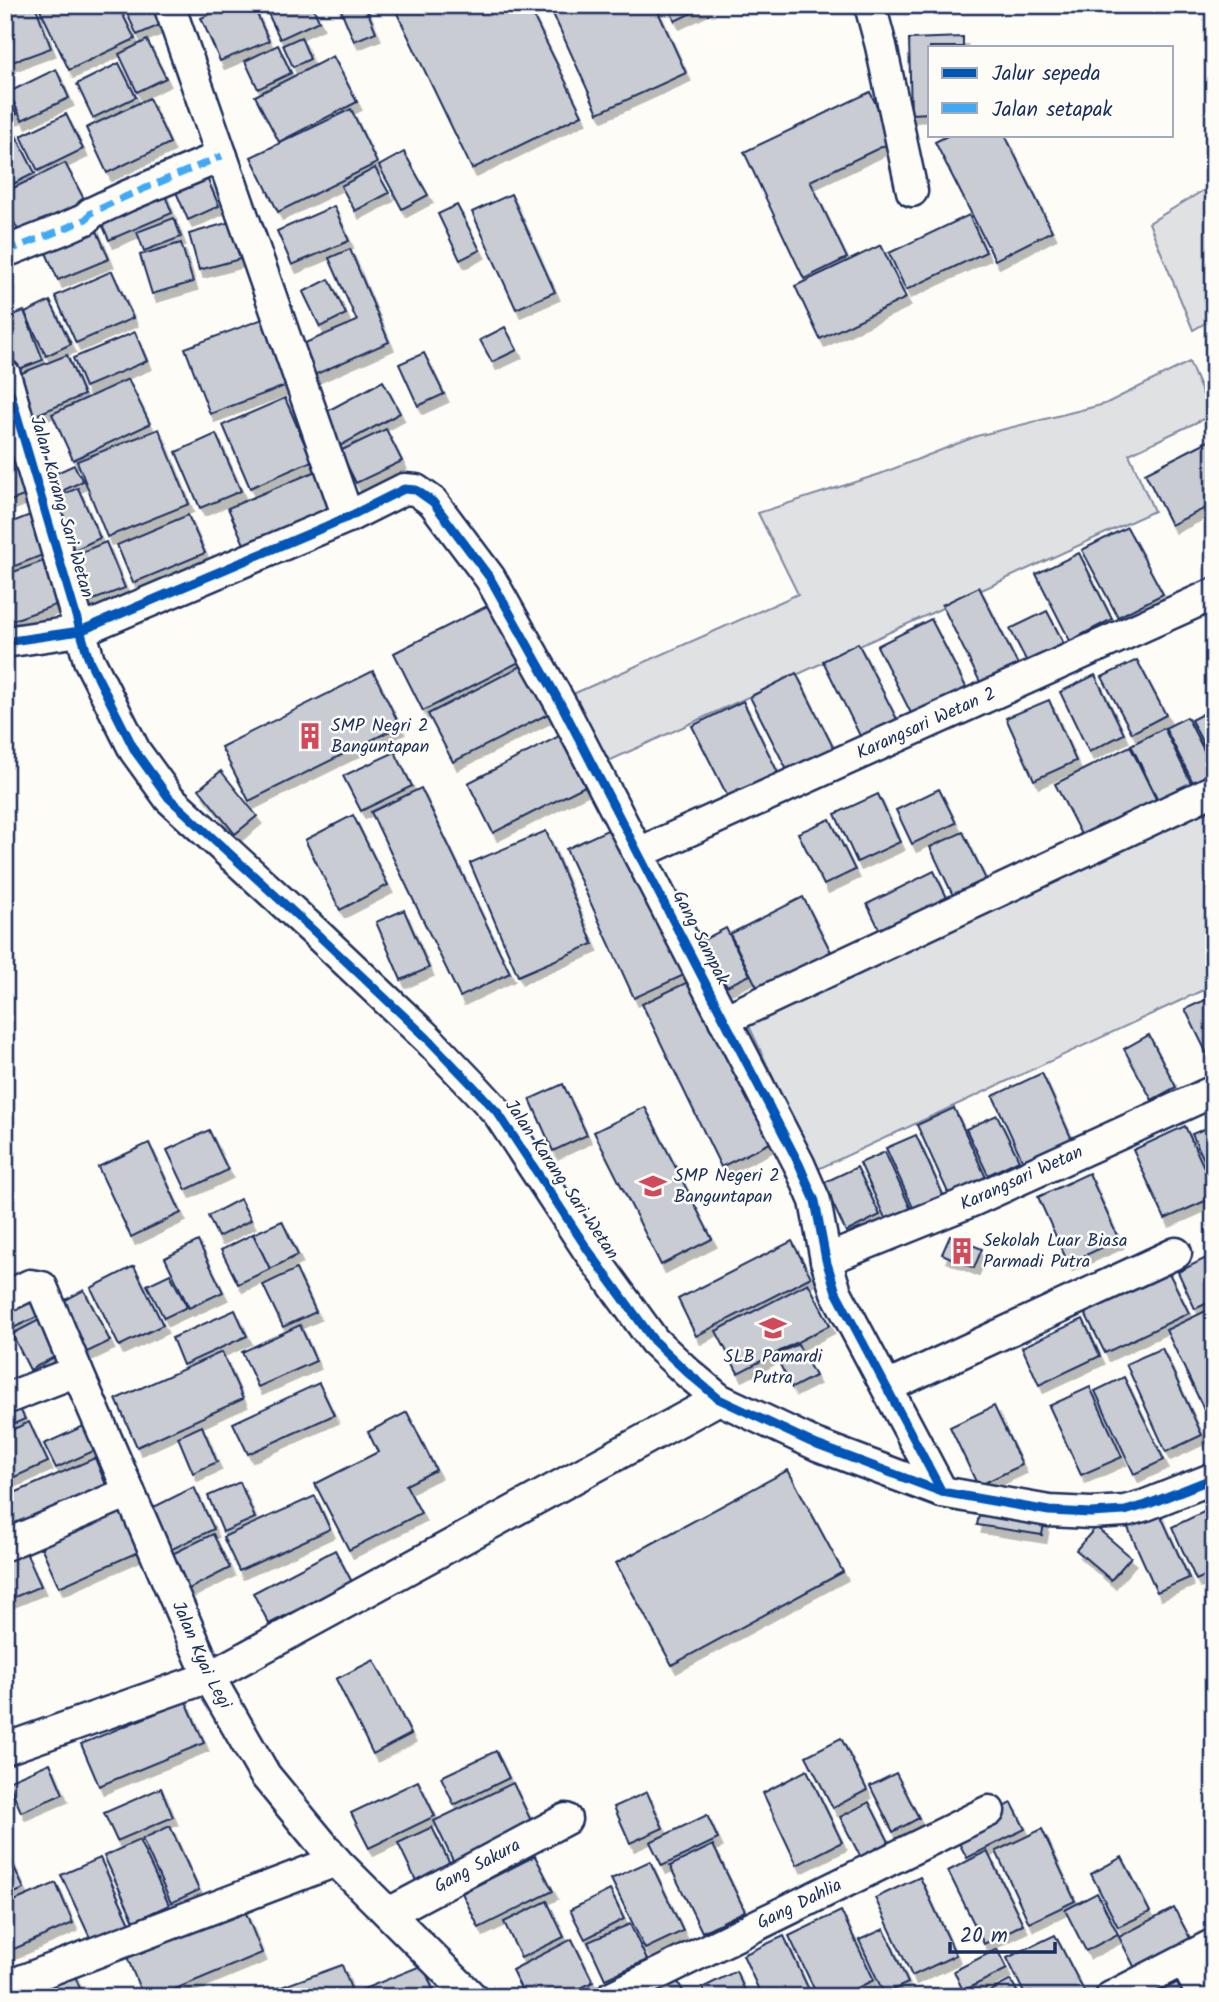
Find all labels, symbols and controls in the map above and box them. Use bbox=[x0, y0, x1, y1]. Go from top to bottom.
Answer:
legend bbox=[928, 46, 1174, 136]
text: Jalur sepeda bbox=[992, 58, 1101, 91]
text: Jalan setapak bbox=[992, 94, 1113, 127]
street label: Jalan Karang Sari Wetan bbox=[21, 413, 101, 601]
street label: Karangsari Wetan 2 bbox=[852, 680, 1001, 768]
place label: SMP Negri 2 Banguntapan bbox=[331, 712, 429, 762]
building icon: SMP Negri 2 Banguntapan bbox=[295, 721, 325, 751]
street label: Gang Sampak bbox=[664, 886, 736, 991]
street label: Jalan Karang Sari Wetan bbox=[496, 1094, 626, 1266]
street label: Karangsari Wetan bbox=[956, 1138, 1088, 1219]
place label: SMP Negeri 2 Banguntapan bbox=[674, 1162, 780, 1212]
school or university icon: SMP Negeri 2 Banguntapan bbox=[638, 1171, 668, 1201]
place label: Sekolah Luar Biasa Parmadi Putra bbox=[983, 1227, 1127, 1277]
building icon: Sekolah Luar Biasa Parmadi Putra bbox=[947, 1236, 977, 1266]
school or university icon: SLB Pamardi Putra bbox=[758, 1313, 788, 1343]
place label: SLB Pamardi Putra bbox=[724, 1343, 823, 1393]
street label: Jalan Kyai Legi bbox=[163, 1597, 239, 1715]
street label: Gang Sakura bbox=[429, 1831, 526, 1901]
street label: Gang Dahlia bbox=[752, 1871, 847, 1938]
scale bar bbox=[950, 1911, 1054, 1955]
text: 20 m bbox=[960, 1920, 1008, 1953]

